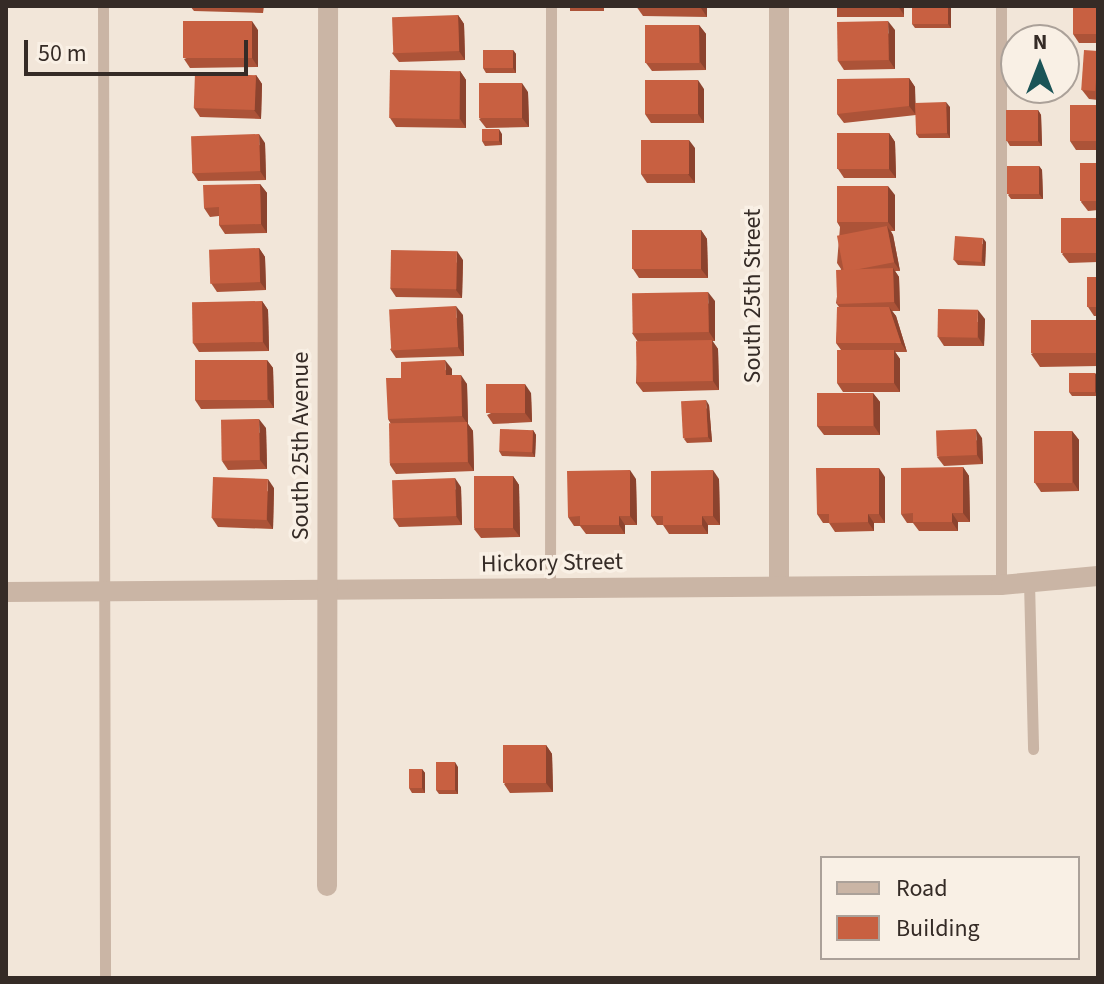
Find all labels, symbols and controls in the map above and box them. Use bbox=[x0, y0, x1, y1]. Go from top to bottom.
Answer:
scale bar bbox=[28, 24, 252, 74]
north arrow bbox=[1000, 24, 1080, 104]
text: N bbox=[1033, 26, 1047, 58]
text: 50 m bbox=[38, 36, 87, 71]
street label: South 25th Street bbox=[739, 209, 767, 383]
street label: South 25th Avenue bbox=[287, 352, 315, 540]
street label: Hickory Street bbox=[481, 547, 623, 579]
legend bbox=[820, 856, 1080, 960]
text: Road bbox=[896, 871, 948, 906]
text: Building bbox=[896, 911, 980, 946]

